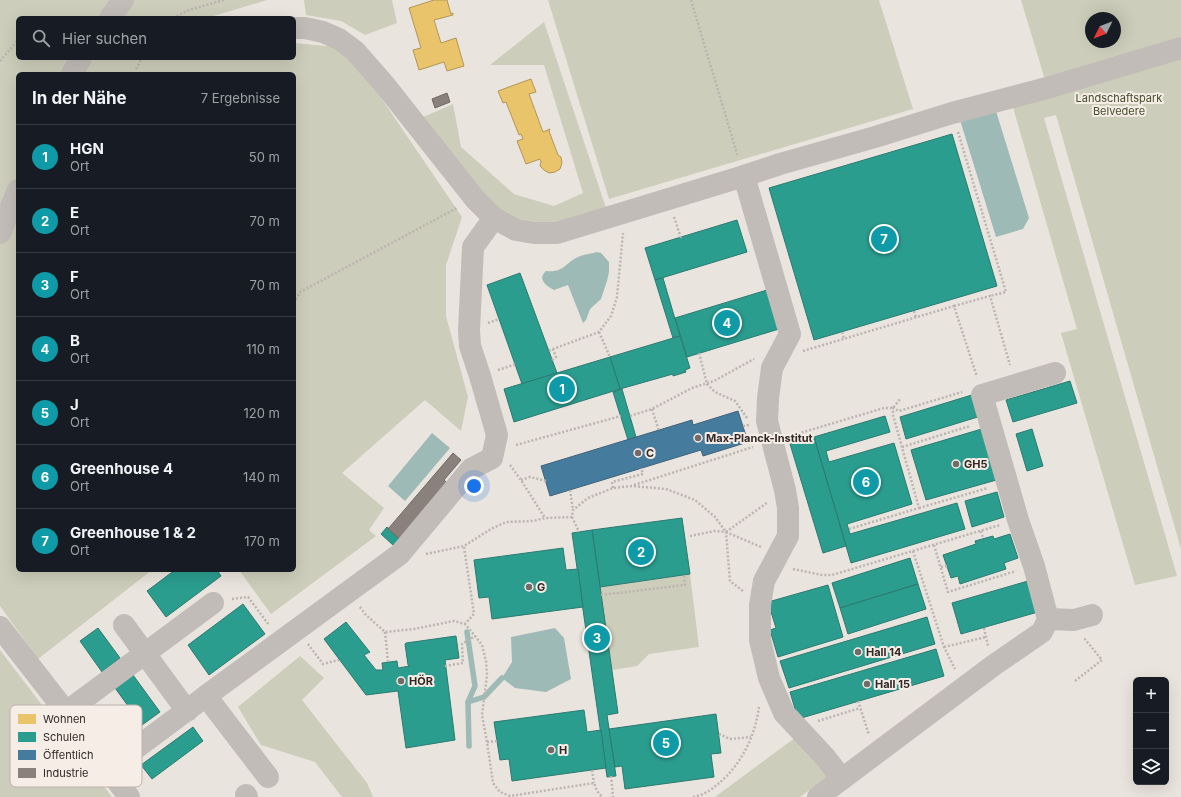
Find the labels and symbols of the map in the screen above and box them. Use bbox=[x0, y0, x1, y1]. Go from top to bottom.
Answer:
north arrow bbox=[1085, 12, 1121, 48]
park label: Landschaftspark Belvedere bbox=[1076, 91, 1162, 118]
pin: 7 bbox=[871, 224, 897, 254]
pin: 4 bbox=[714, 308, 740, 338]
pin: 1 bbox=[549, 374, 575, 404]
place label: Max-Planck-Institut bbox=[706, 431, 813, 445]
marker: Max-Planck-Institut bbox=[693, 433, 703, 443]
place label: C bbox=[646, 446, 654, 460]
marker: C bbox=[633, 448, 643, 458]
place label: GH5 bbox=[964, 457, 988, 471]
marker: GH5 bbox=[951, 459, 961, 469]
pin: 6 bbox=[853, 467, 879, 497]
your location bbox=[464, 476, 484, 496]
pin: 2 bbox=[628, 537, 654, 567]
place label: G bbox=[537, 580, 545, 594]
marker: G bbox=[524, 582, 534, 592]
pin: 3 bbox=[584, 623, 610, 653]
place label: Hall 14 bbox=[866, 645, 901, 659]
marker: Hall 14 bbox=[853, 647, 863, 657]
place label: HÖR bbox=[409, 674, 433, 688]
marker: HÖR bbox=[396, 676, 406, 686]
place label: Hall 15 bbox=[875, 677, 910, 691]
marker: Hall 15 bbox=[862, 679, 872, 689]
legend bbox=[10, 705, 142, 787]
text: Wohnen bbox=[43, 712, 86, 726]
pin: 5 bbox=[653, 728, 679, 758]
text: Schulen bbox=[43, 730, 85, 744]
place label: H bbox=[559, 743, 567, 757]
marker: H bbox=[546, 745, 556, 755]
text: Öffentlich bbox=[43, 748, 93, 762]
text: Industrie bbox=[43, 766, 89, 780]

